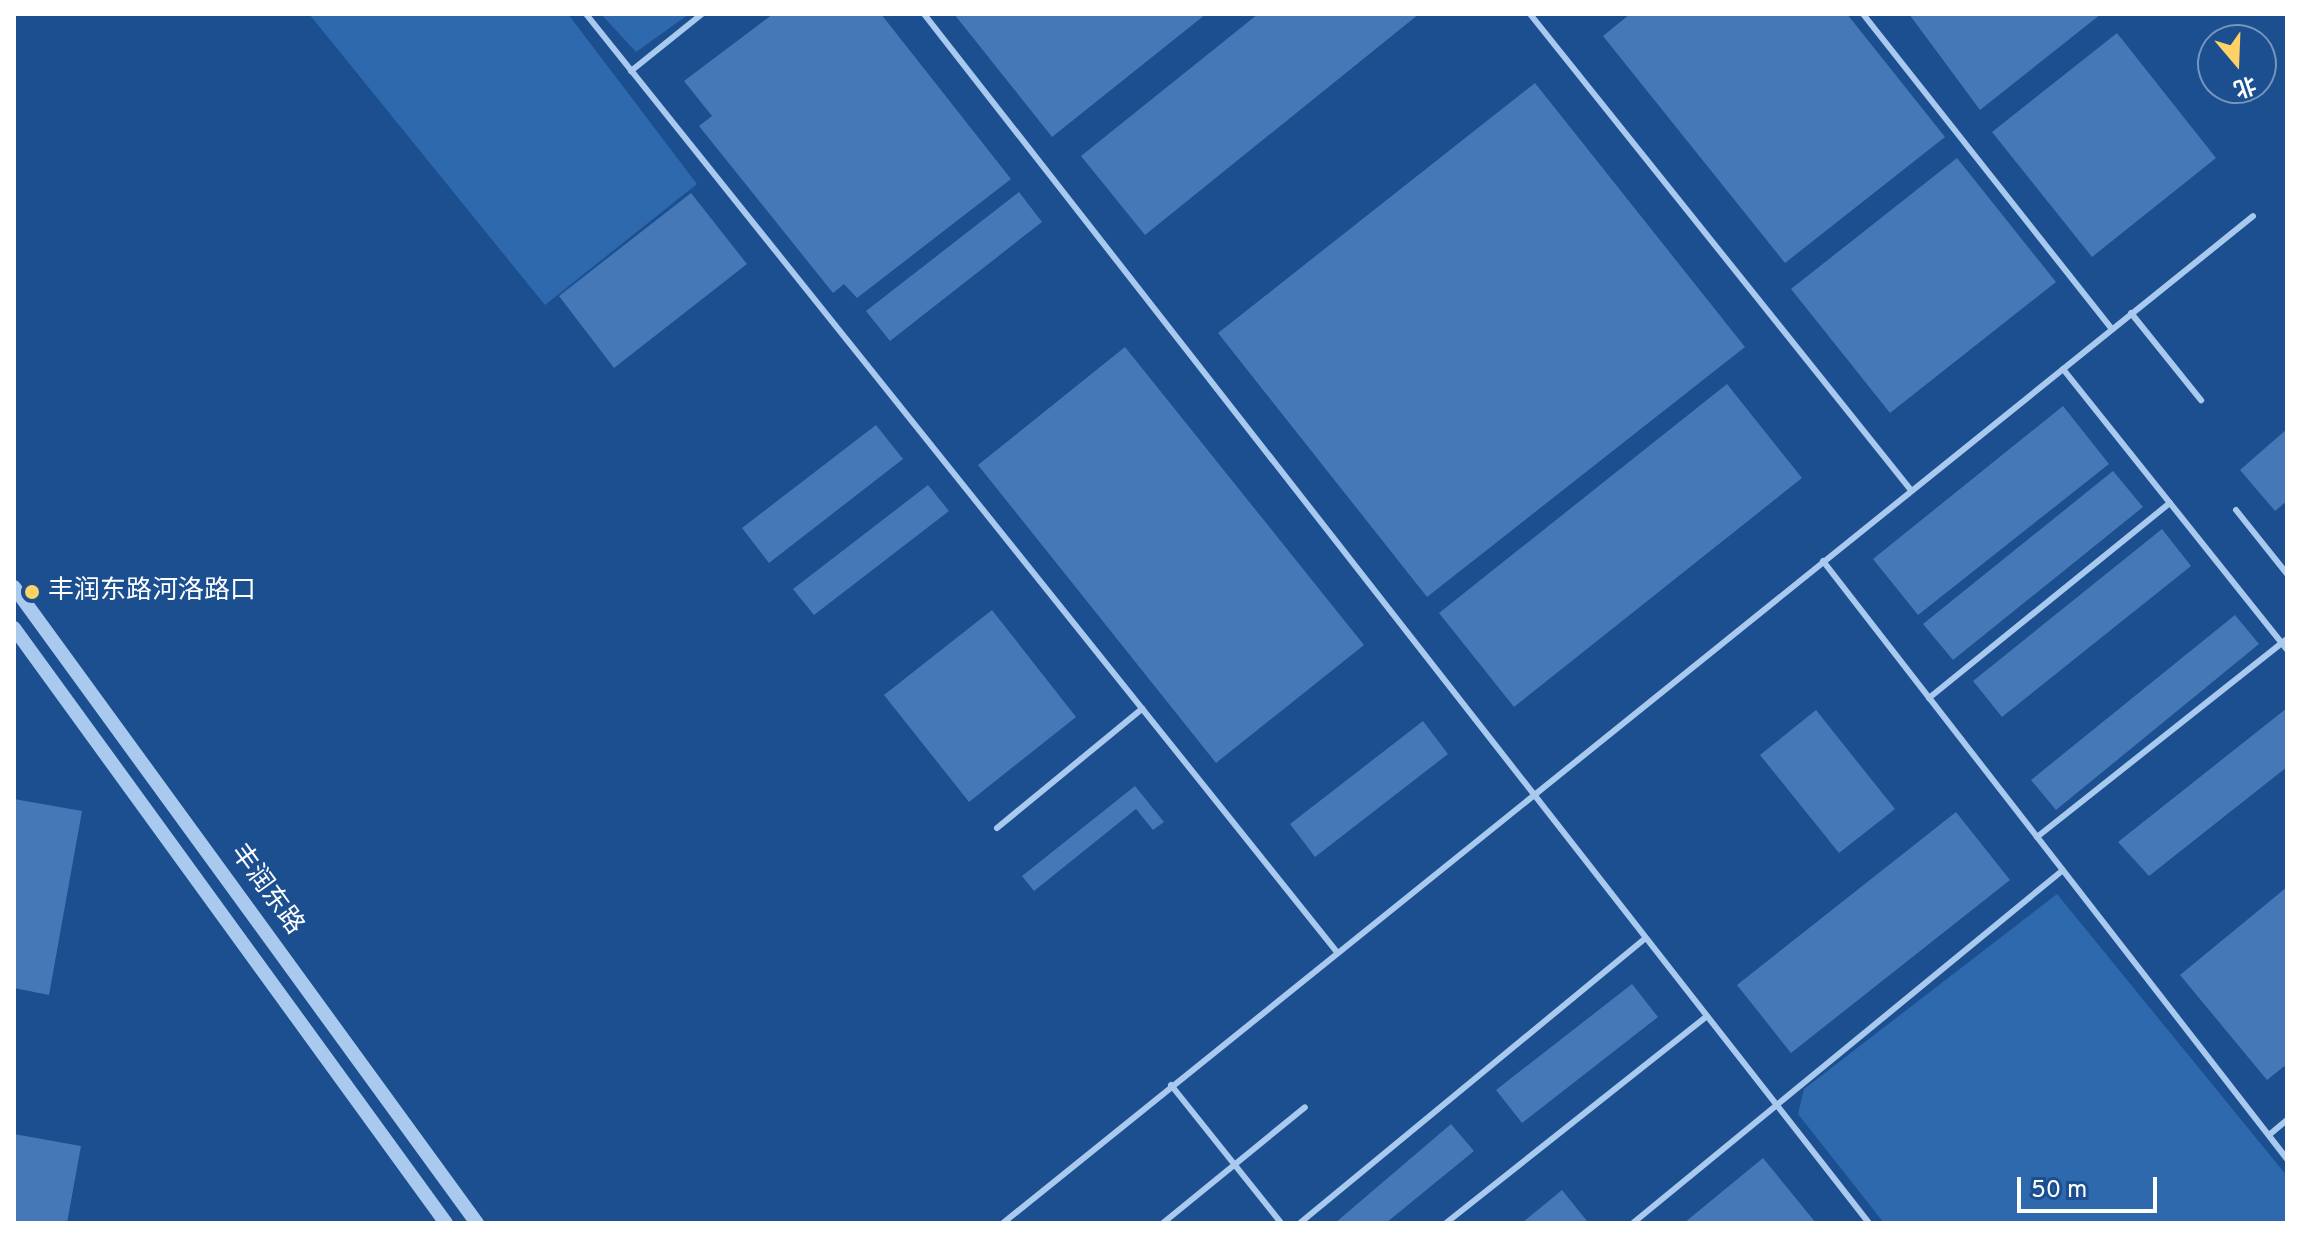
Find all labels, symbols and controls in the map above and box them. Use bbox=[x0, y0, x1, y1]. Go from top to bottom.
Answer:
north arrow bbox=[2197, 24, 2277, 104]
text: 北 bbox=[2230, 69, 2259, 102]
place label: 丰润东路河洛路口 bbox=[48, 576, 256, 608]
marker: 丰润东路河洛路口 bbox=[23, 583, 41, 601]
street label: 丰润东路 bbox=[223, 839, 309, 941]
scale bar bbox=[2021, 1161, 2161, 1211]
text: 50 m bbox=[2031, 1176, 2087, 1206]

